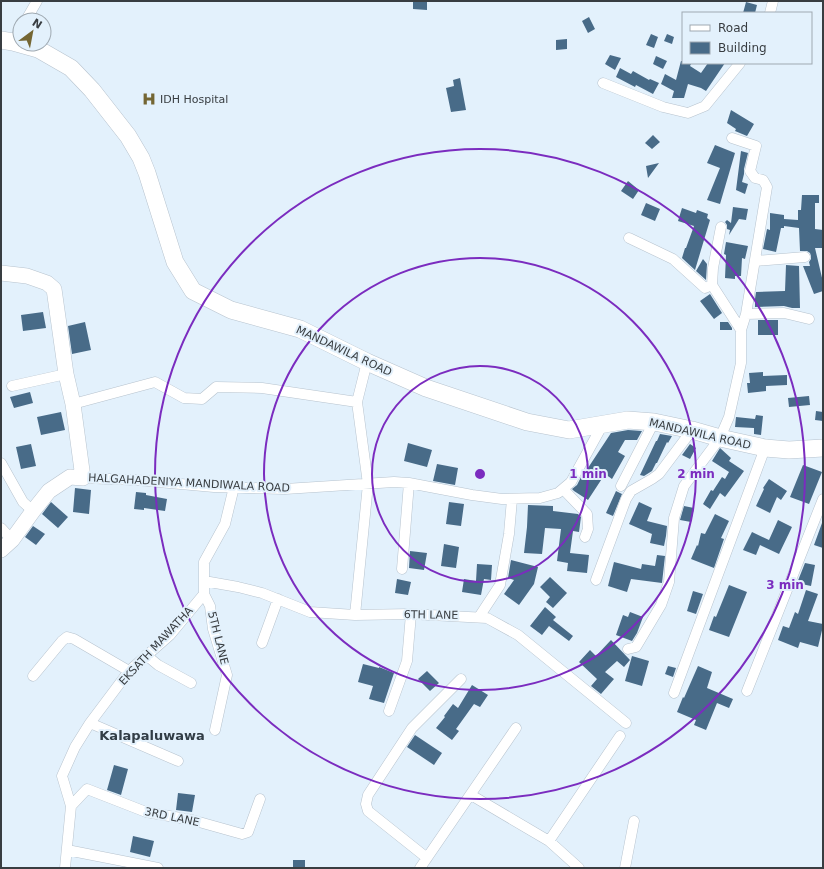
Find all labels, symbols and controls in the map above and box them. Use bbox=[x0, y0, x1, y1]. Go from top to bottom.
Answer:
north arrow bbox=[12, 12, 52, 52]
legend bbox=[682, 12, 812, 64]
text: N bbox=[30, 16, 44, 32]
text: Road bbox=[718, 21, 748, 35]
text: Building bbox=[718, 41, 767, 55]
hospital icon: IDH Hospital bbox=[141, 91, 157, 107]
place label: IDH Hospital bbox=[160, 93, 228, 106]
street label: MANDAWILA ROAD bbox=[294, 323, 394, 379]
street label: MANDAWILA ROAD bbox=[648, 416, 752, 452]
centre of rings bbox=[473, 467, 487, 481]
text: 1 min bbox=[569, 467, 607, 481]
text: 2 min bbox=[677, 467, 715, 481]
street label: HALGAHADENIYA MANDIWALA ROAD bbox=[88, 471, 290, 495]
text: 3 min bbox=[766, 578, 804, 592]
street label: EKSATH MAWATHA bbox=[116, 604, 196, 688]
street label: 6TH LANE bbox=[404, 608, 458, 622]
street label: 5TH LANE bbox=[205, 610, 231, 666]
district label: Kalapaluwawa bbox=[99, 728, 205, 743]
street label: 3RD LANE bbox=[143, 805, 201, 829]

